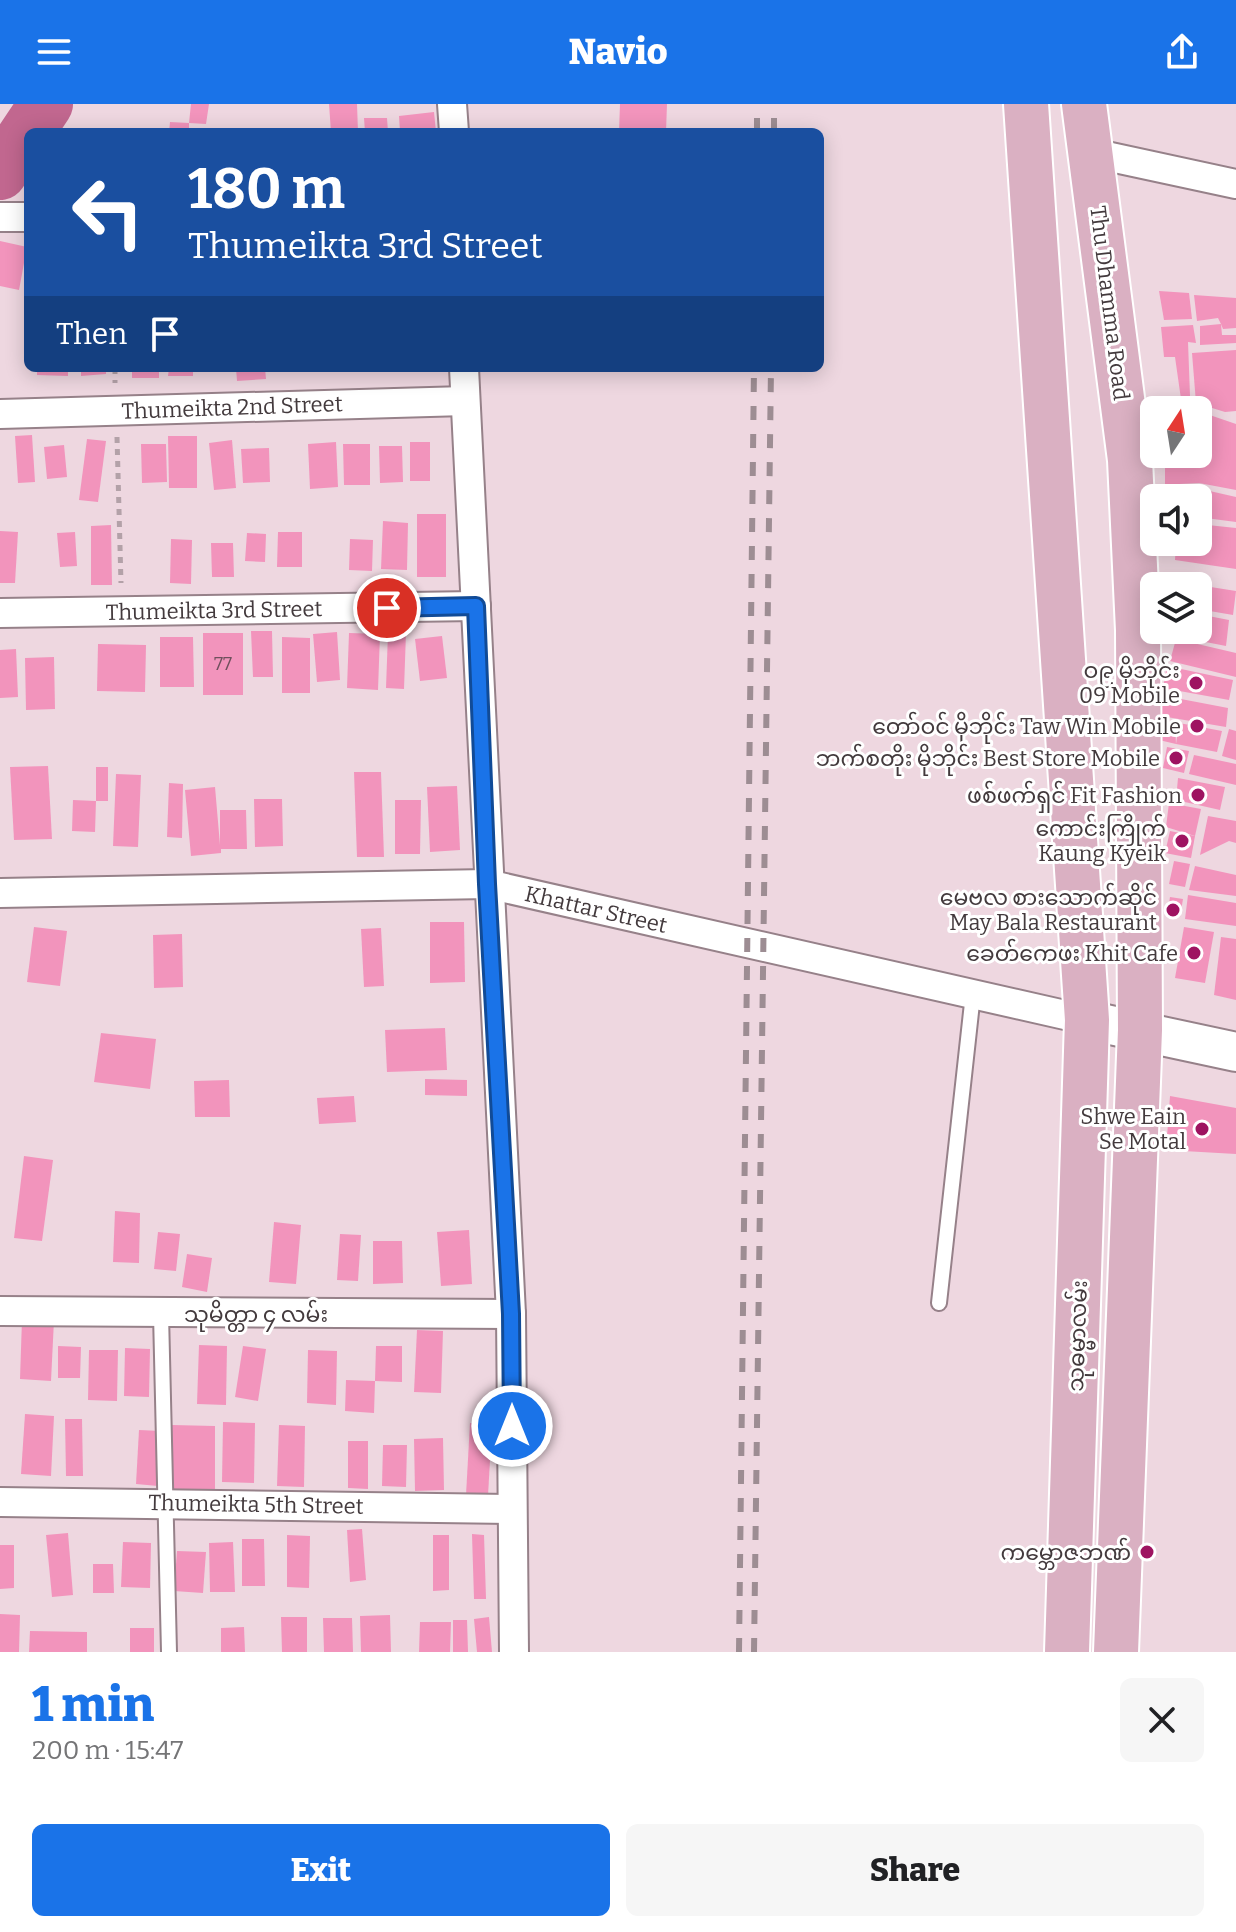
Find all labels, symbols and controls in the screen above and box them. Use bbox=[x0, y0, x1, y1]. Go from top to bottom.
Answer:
icon: menu bbox=[32, 30, 76, 74]
text: Navio bbox=[569, 30, 668, 74]
icon: share bbox=[1160, 30, 1204, 74]
text: 180 m bbox=[188, 156, 345, 223]
icon: left bbox=[56, 160, 160, 264]
street label: Thu Dhamma Road bbox=[1084, 204, 1135, 402]
text: Thumeikta 3rd Street bbox=[188, 224, 543, 268]
icon: arrive bbox=[143, 312, 187, 356]
text: Then bbox=[56, 316, 127, 352]
street label: Thumeikta 2nd Street bbox=[121, 390, 343, 425]
north arrow bbox=[1140, 396, 1212, 468]
map controls bbox=[1140, 396, 1212, 644]
button: sound bbox=[1140, 484, 1212, 556]
button: layers bbox=[1140, 572, 1212, 644]
pin bbox=[353, 574, 421, 642]
icon: arrive bbox=[365, 586, 409, 630]
street label: Thumeikta 3rd Street bbox=[105, 595, 323, 626]
house number: 77 bbox=[214, 653, 232, 675]
place label: ဝ၉ မိုဘိုင်း 09 Mobile bbox=[1079, 655, 1180, 709]
marker: ဝ၉ မိုဘိုင်း 09 Mobile bbox=[1187, 674, 1205, 692]
place label: တော်ဝင် မိုဘိုင်း Taw Win Mobile bbox=[872, 711, 1181, 744]
marker: တော်ဝင် မိုဘိုင်း Taw Win Mobile bbox=[1188, 717, 1206, 735]
place label: ဘက်စတိုး မိုဘိုင်း Best Store Mobile bbox=[816, 743, 1160, 776]
marker: ဘက်စတိုး မိုဘိုင်း Best Store Mobile bbox=[1167, 749, 1185, 767]
place label: ဖစ်ဖက်ရှင် Fit Fashion bbox=[967, 780, 1182, 813]
marker: ဖစ်ဖက်ရှင် Fit Fashion bbox=[1189, 786, 1207, 804]
place label: ကောင်းကြိုက် Kaung Kyeik bbox=[1036, 813, 1167, 867]
marker: ကောင်းကြိုက် Kaung Kyeik bbox=[1173, 832, 1191, 850]
street label: Khattar Street bbox=[522, 880, 670, 939]
place label: မေဗလ စားသောက်ဆိုင် May Bala Restaurant bbox=[940, 882, 1157, 936]
marker: မေဗလ စားသောက်ဆိုင် May Bala Restaurant bbox=[1164, 901, 1182, 919]
place label: ခေတ်ကေဖး Khit Cafe bbox=[966, 938, 1178, 967]
marker: ခေတ်ကေဖး Khit Cafe bbox=[1185, 944, 1203, 962]
place label: Shwe Eain Se Motal bbox=[1080, 1103, 1186, 1155]
marker: Shwe Eain Se Motal bbox=[1193, 1120, 1211, 1138]
street label: သုဓမ္မာလမ်း bbox=[1060, 1280, 1097, 1392]
street label: သုမိတ္တာ ၄ လမ်း bbox=[184, 1299, 328, 1332]
position arrow bbox=[470, 1384, 554, 1468]
street label: Thumeikta 5th Street bbox=[148, 1489, 364, 1520]
place label: ကမ္ဘောဇဘဏ် bbox=[1000, 1537, 1131, 1570]
marker: ကမ္ဘောဇဘဏ် bbox=[1138, 1543, 1156, 1561]
text: 1 min bbox=[32, 1676, 154, 1734]
button: close bbox=[1120, 1678, 1204, 1762]
text: 200 m · 15:47 bbox=[32, 1735, 183, 1766]
button: Exit bbox=[32, 1824, 610, 1916]
button: Share bbox=[626, 1824, 1204, 1916]

